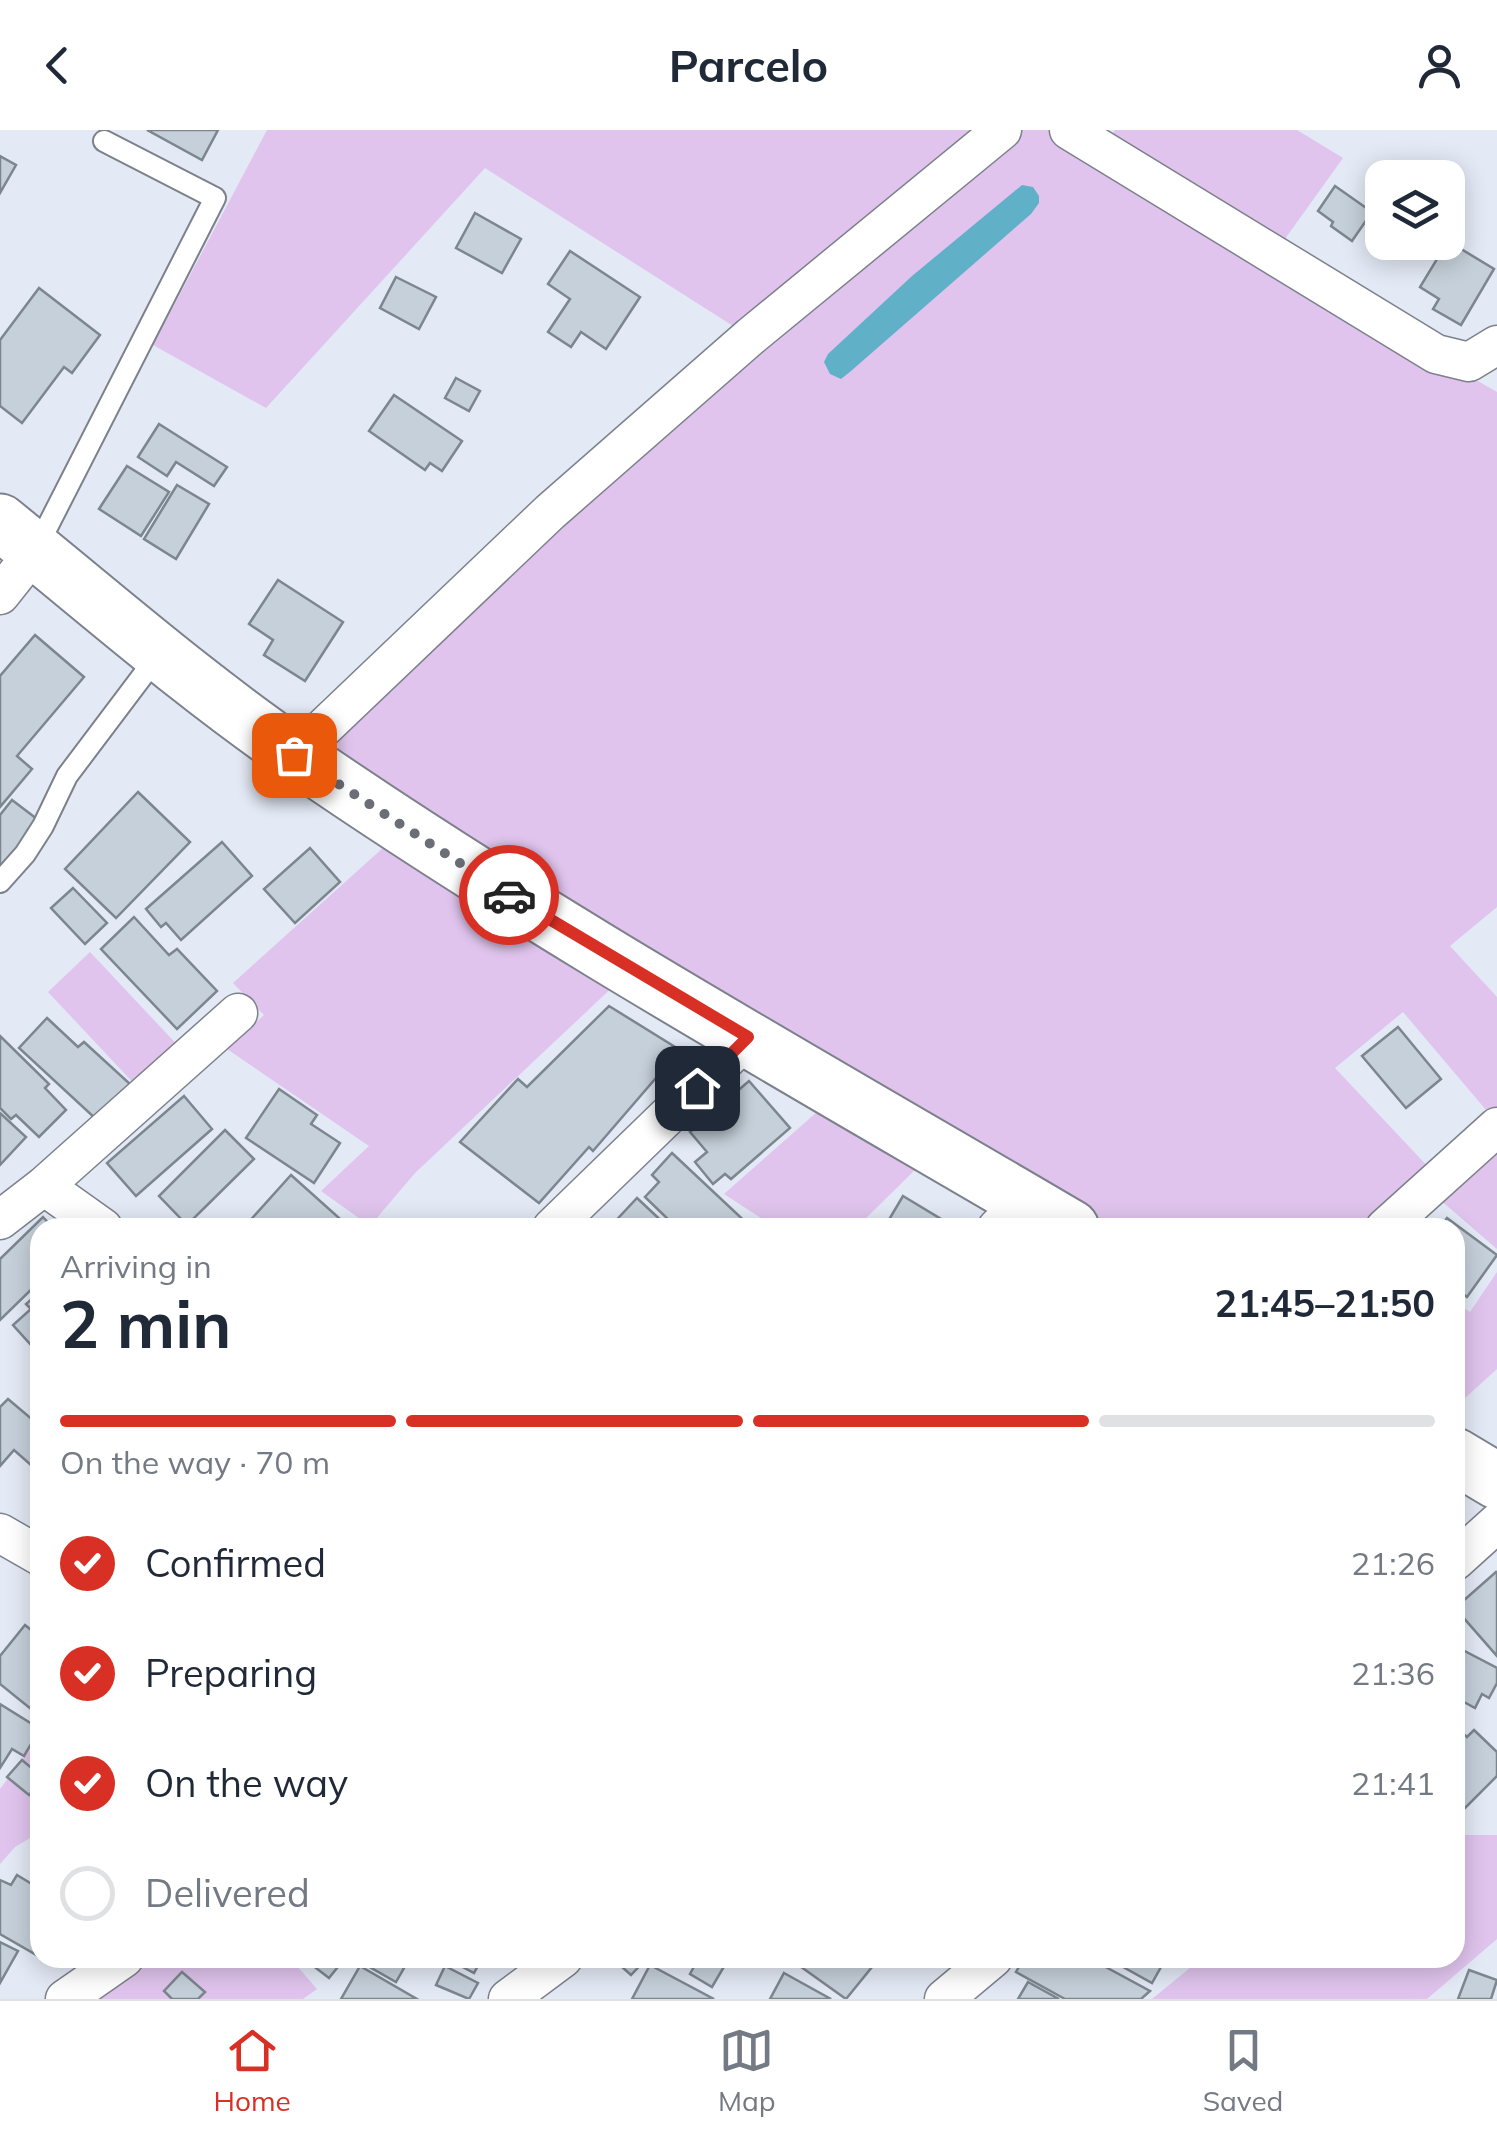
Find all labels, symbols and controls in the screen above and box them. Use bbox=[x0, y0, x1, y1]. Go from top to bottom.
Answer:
text: Parcelo bbox=[669, 37, 828, 93]
icon: back bbox=[30, 38, 85, 93]
icon: person bbox=[1412, 38, 1467, 93]
map controls bbox=[1365, 160, 1465, 260]
button: layers bbox=[1365, 160, 1465, 260]
pin bbox=[252, 713, 337, 798]
icon: bag bbox=[267, 728, 322, 783]
courier bbox=[459, 845, 559, 945]
icon: car bbox=[482, 868, 537, 923]
pin bbox=[655, 1046, 740, 1131]
icon: home bbox=[670, 1061, 725, 1116]
text: Arriving in bbox=[60, 1246, 212, 1286]
text: 21:45–21:50 bbox=[1215, 1279, 1435, 1327]
text: 2 min bbox=[60, 1283, 231, 1364]
text: On the way · 70 m bbox=[60, 1442, 330, 1482]
icon: check bbox=[60, 1536, 115, 1591]
text: Confirmed bbox=[145, 1539, 326, 1587]
text: 21:26 bbox=[1351, 1543, 1435, 1583]
icon: check bbox=[60, 1646, 115, 1701]
text: Preparing bbox=[145, 1649, 317, 1697]
text: 21:36 bbox=[1351, 1653, 1435, 1693]
icon: check bbox=[60, 1756, 115, 1811]
text: On the way bbox=[145, 1759, 348, 1807]
text: 21:41 bbox=[1351, 1763, 1435, 1803]
text: Delivered bbox=[145, 1869, 310, 1917]
tab: Home bbox=[214, 2023, 291, 2118]
tab: Map bbox=[718, 2023, 776, 2118]
tab: Saved bbox=[1203, 2023, 1283, 2118]

